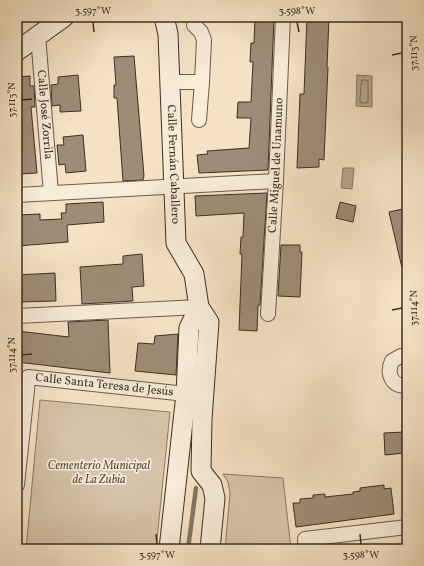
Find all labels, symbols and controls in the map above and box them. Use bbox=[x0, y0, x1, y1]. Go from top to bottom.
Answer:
text: 3.597°W bbox=[75, 4, 111, 18]
text: 3.598°W bbox=[279, 4, 315, 18]
text: 37.113°N bbox=[407, 35, 421, 71]
street label: Calle José Zorrila bbox=[33, 69, 56, 160]
text: 37.113°N bbox=[5, 82, 19, 118]
street label: Calle Miguel de Unamuno bbox=[265, 97, 288, 233]
street label: Calle Fernán Caballero bbox=[163, 104, 183, 224]
text: 37.114°N bbox=[407, 289, 421, 326]
text: 37.114°N bbox=[5, 336, 19, 373]
street label: Calle Santa Teresa de Jesús bbox=[35, 370, 174, 401]
park label: Cementerio Municipal de La Zubia bbox=[48, 458, 150, 488]
text: 3.597°W bbox=[139, 548, 175, 562]
text: 3.598°W bbox=[343, 548, 379, 562]

